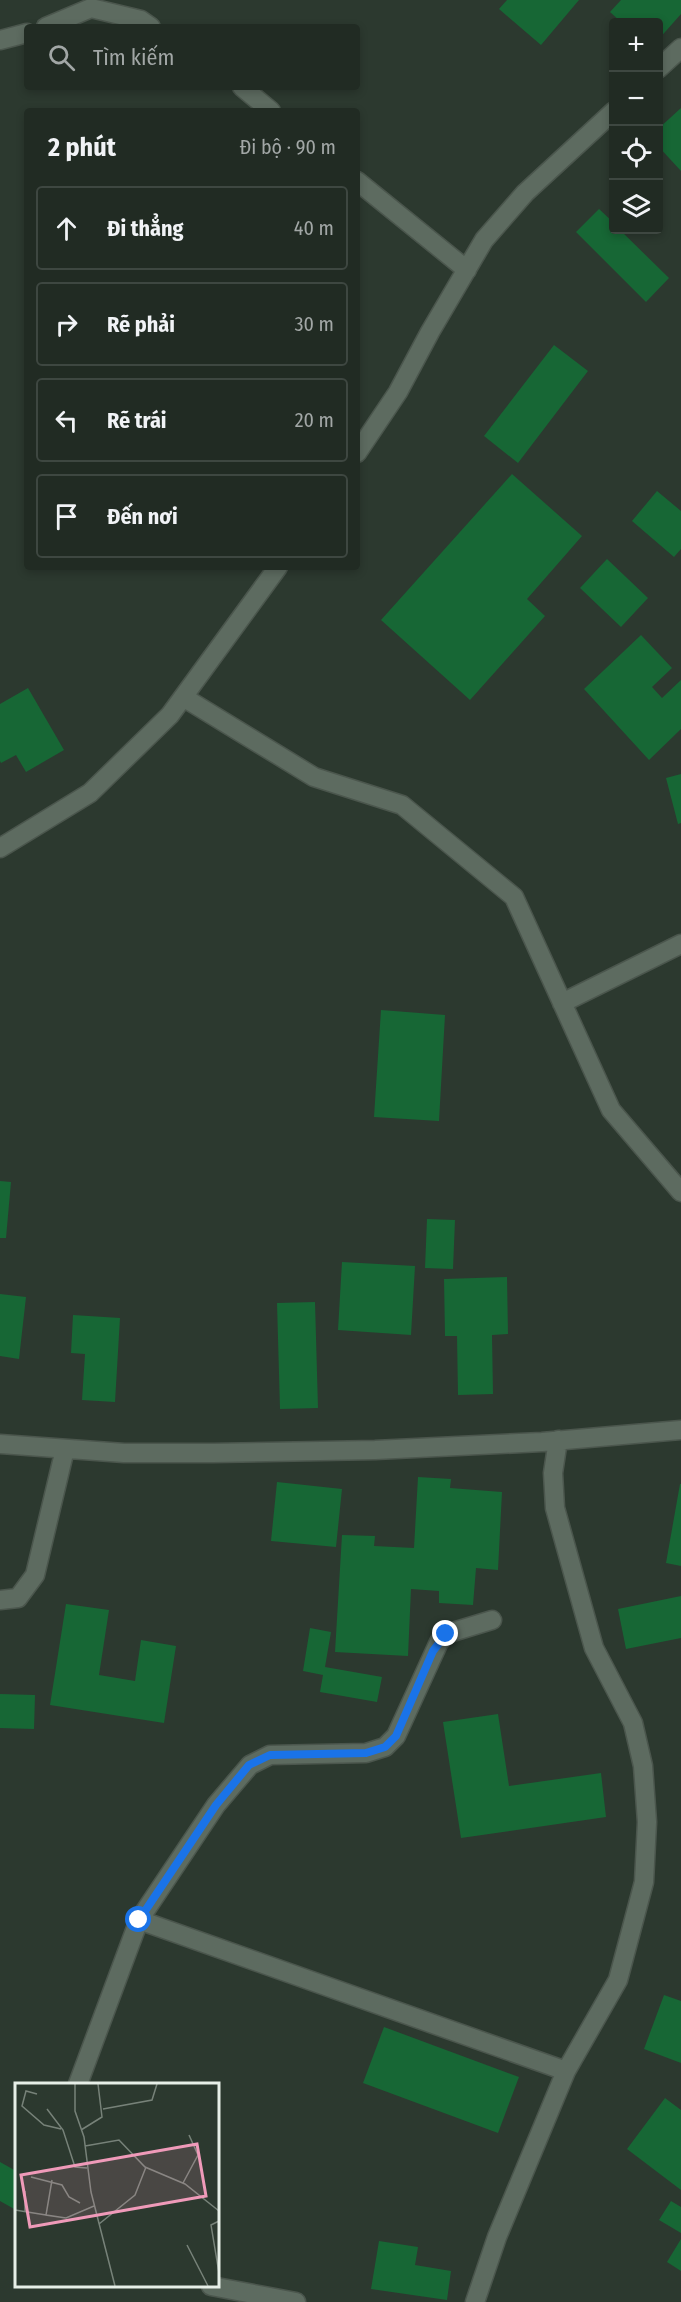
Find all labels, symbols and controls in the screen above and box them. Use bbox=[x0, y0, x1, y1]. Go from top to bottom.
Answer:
map controls bbox=[609, 18, 663, 234]
button: + bbox=[609, 18, 663, 72]
search box bbox=[24, 24, 360, 90]
icon: search bbox=[45, 41, 78, 74]
text: Tìm kiếm bbox=[93, 44, 174, 71]
button: − bbox=[609, 72, 663, 126]
button: locate bbox=[609, 126, 663, 180]
text: 2 phút bbox=[48, 132, 116, 163]
text: Đi bộ · 90 m bbox=[239, 135, 336, 159]
button: layers bbox=[609, 180, 663, 234]
icon: ahead bbox=[50, 212, 83, 245]
text: Đi thẳng bbox=[107, 215, 183, 242]
text: 40 m bbox=[294, 216, 334, 240]
icon: right bbox=[50, 308, 83, 341]
text: Rẽ phải bbox=[107, 311, 175, 338]
text: 30 m bbox=[294, 312, 334, 336]
icon: left bbox=[50, 404, 83, 437]
text: Rẽ trái bbox=[107, 407, 167, 434]
text: 20 m bbox=[295, 408, 334, 432]
icon: arrive bbox=[50, 500, 83, 533]
text: Đến nơi bbox=[107, 503, 178, 530]
route end bbox=[432, 1620, 458, 1646]
route start bbox=[125, 1906, 151, 1932]
inset map bbox=[15, 2083, 219, 2287]

